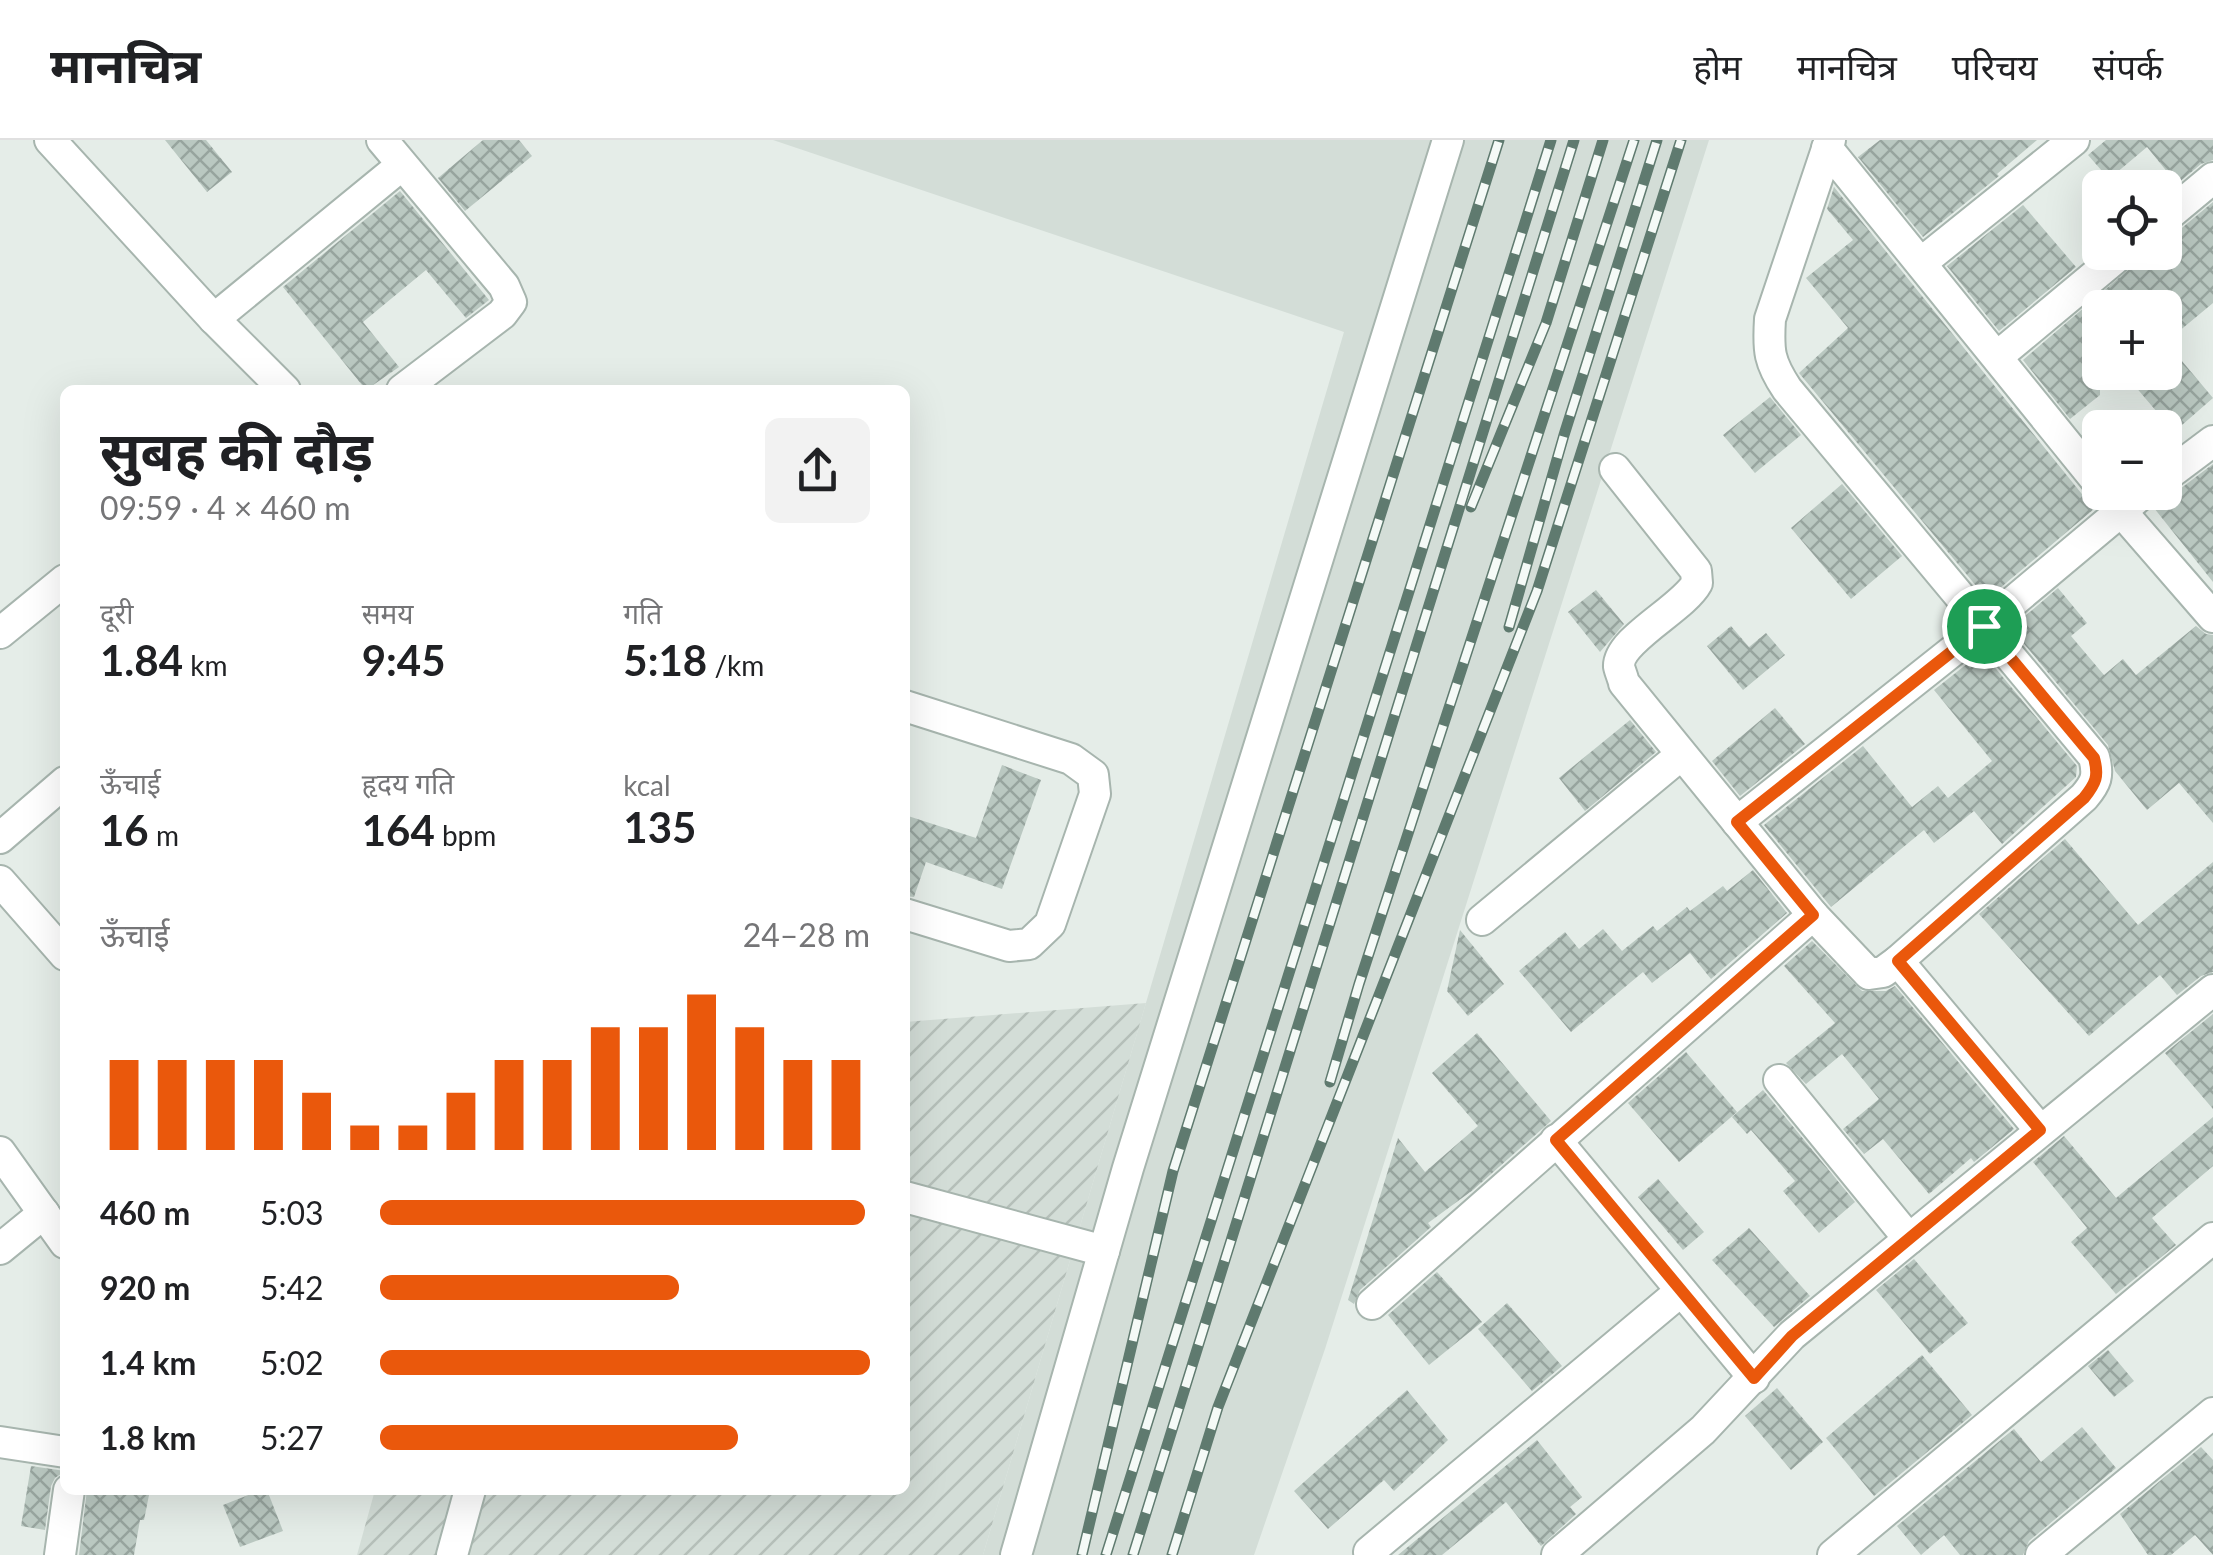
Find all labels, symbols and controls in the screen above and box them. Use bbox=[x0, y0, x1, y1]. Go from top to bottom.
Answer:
text: मानचित्र bbox=[50, 36, 201, 93]
text: होम bbox=[1693, 45, 1742, 87]
text: मानचित्र bbox=[1797, 45, 1897, 87]
text: परिचय bbox=[1952, 45, 2038, 87]
text: संपर्क bbox=[2093, 45, 2163, 87]
map controls bbox=[2082, 170, 2182, 510]
button: locate bbox=[2082, 170, 2182, 270]
button: + bbox=[2082, 290, 2182, 390]
button: − bbox=[2082, 410, 2182, 510]
text: सुबह की दौड़ bbox=[100, 417, 373, 483]
button: share bbox=[765, 418, 870, 523]
text: 09:59 · 4 × 460 m bbox=[100, 488, 351, 527]
pin bbox=[1942, 584, 2027, 669]
text: दूरी bbox=[100, 596, 134, 630]
text: समय bbox=[362, 596, 414, 630]
text: गति bbox=[623, 596, 662, 630]
icon: arrive bbox=[1957, 599, 2012, 654]
text: 1.84 bbox=[100, 635, 183, 685]
text: 9:45 bbox=[362, 635, 446, 685]
text: 5:18 bbox=[623, 635, 707, 685]
text: km bbox=[183, 648, 227, 682]
text: /km bbox=[707, 648, 764, 682]
text: ऊँचाई bbox=[100, 766, 161, 800]
text: हृदय गति bbox=[362, 766, 454, 800]
text: kcal bbox=[623, 768, 671, 802]
text: 135 bbox=[623, 802, 696, 852]
text: 16 bbox=[100, 805, 149, 855]
text: 164 bbox=[362, 805, 435, 855]
text: m bbox=[149, 818, 179, 852]
text: bpm bbox=[435, 818, 496, 852]
text: ऊँचाई bbox=[100, 915, 169, 954]
text: 24–28 m bbox=[743, 915, 870, 954]
text: 460 m bbox=[100, 1193, 190, 1232]
text: 5:03 bbox=[260, 1193, 324, 1232]
text: 920 m bbox=[100, 1268, 190, 1307]
text: 5:42 bbox=[260, 1268, 324, 1307]
text: 1.4 km bbox=[100, 1343, 196, 1382]
text: 5:02 bbox=[260, 1343, 324, 1382]
text: 1.8 km bbox=[100, 1418, 196, 1457]
text: 5:27 bbox=[260, 1418, 324, 1457]

